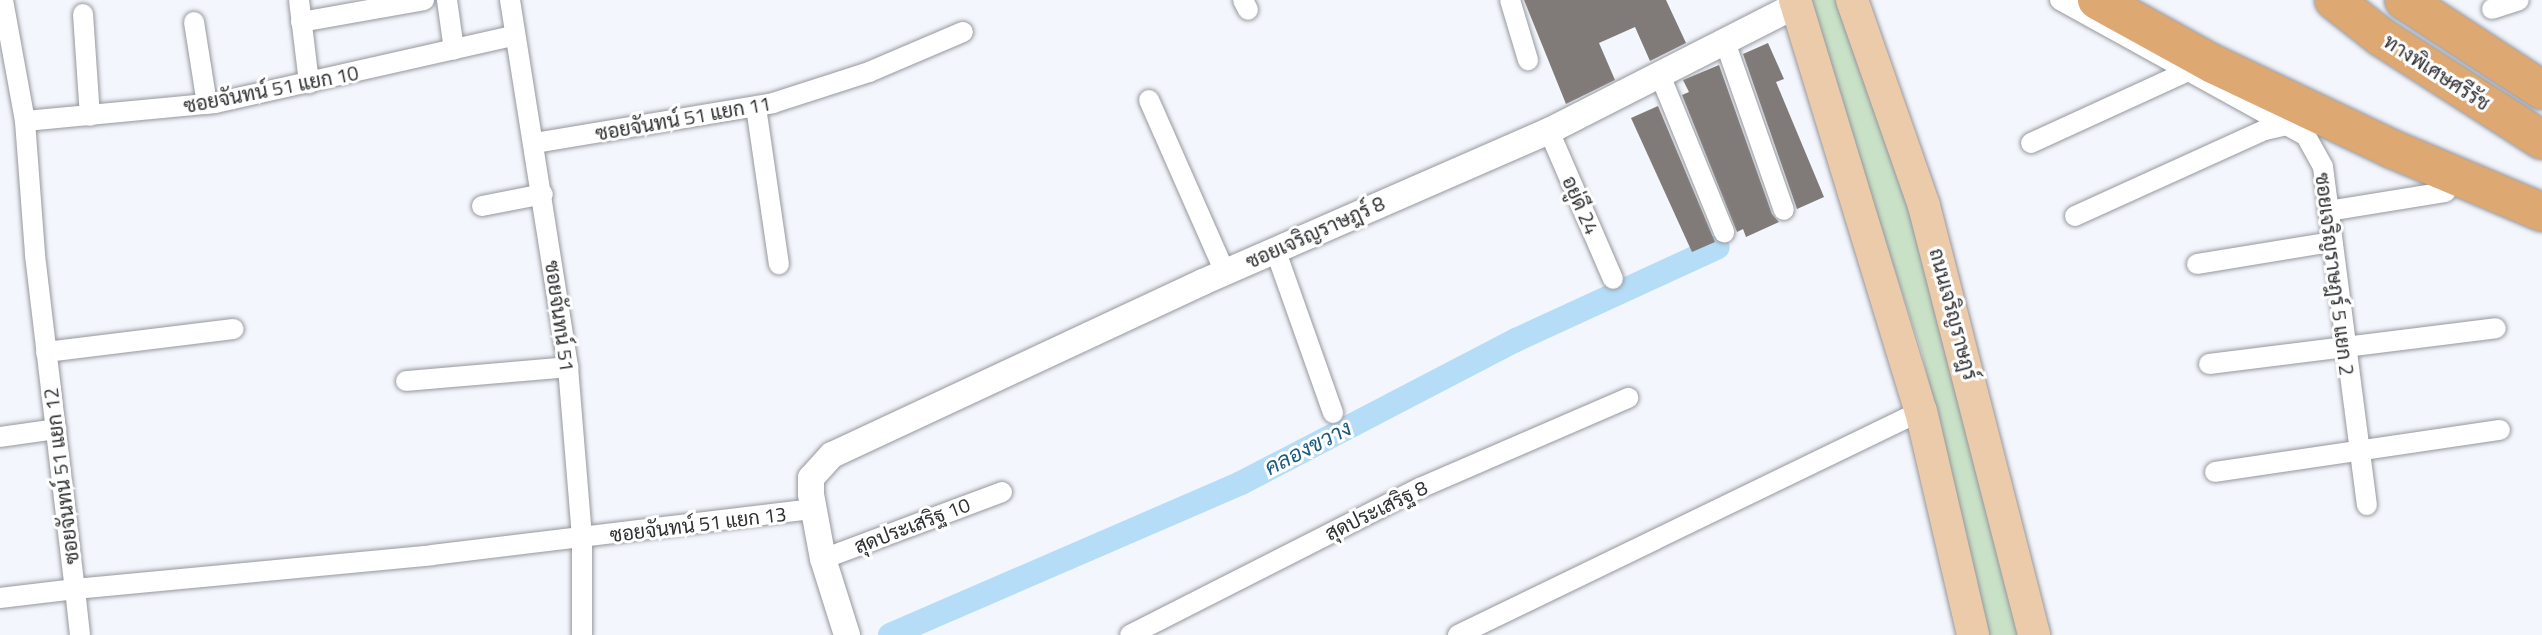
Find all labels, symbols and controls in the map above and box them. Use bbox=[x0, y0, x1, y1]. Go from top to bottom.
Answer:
street label: ทางพิเศษศรีรัช bbox=[2379, 29, 2495, 115]
street label: ซอยจันทน์ 51 แยก 10 bbox=[181, 60, 361, 118]
street label: ซอยจันทน์ 51 แยก 11 bbox=[593, 91, 773, 145]
street label: ซอยเจริญราษฎร์ 5 แยก 2 bbox=[2311, 171, 2359, 377]
street label: อยู่ดี 24 bbox=[1557, 172, 1605, 238]
street label: ซอยเจริญราษฎร์ 8 bbox=[1242, 191, 1388, 273]
street label: ถนนเจริญราษฎร์ bbox=[1925, 245, 1983, 383]
street label: ซอยจันทน์ 51 bbox=[540, 259, 580, 373]
street label: ซอยจันทน์ 51 แยก 12 bbox=[38, 386, 84, 566]
water label: คลองขวาง bbox=[1260, 415, 1356, 481]
street label: สุดประเสริฐ 8 bbox=[1321, 475, 1431, 545]
street label: สุดประเสริฐ 10 bbox=[851, 492, 973, 558]
street label: ซอยจันทน์ 51 แยก 13 bbox=[608, 501, 788, 547]

